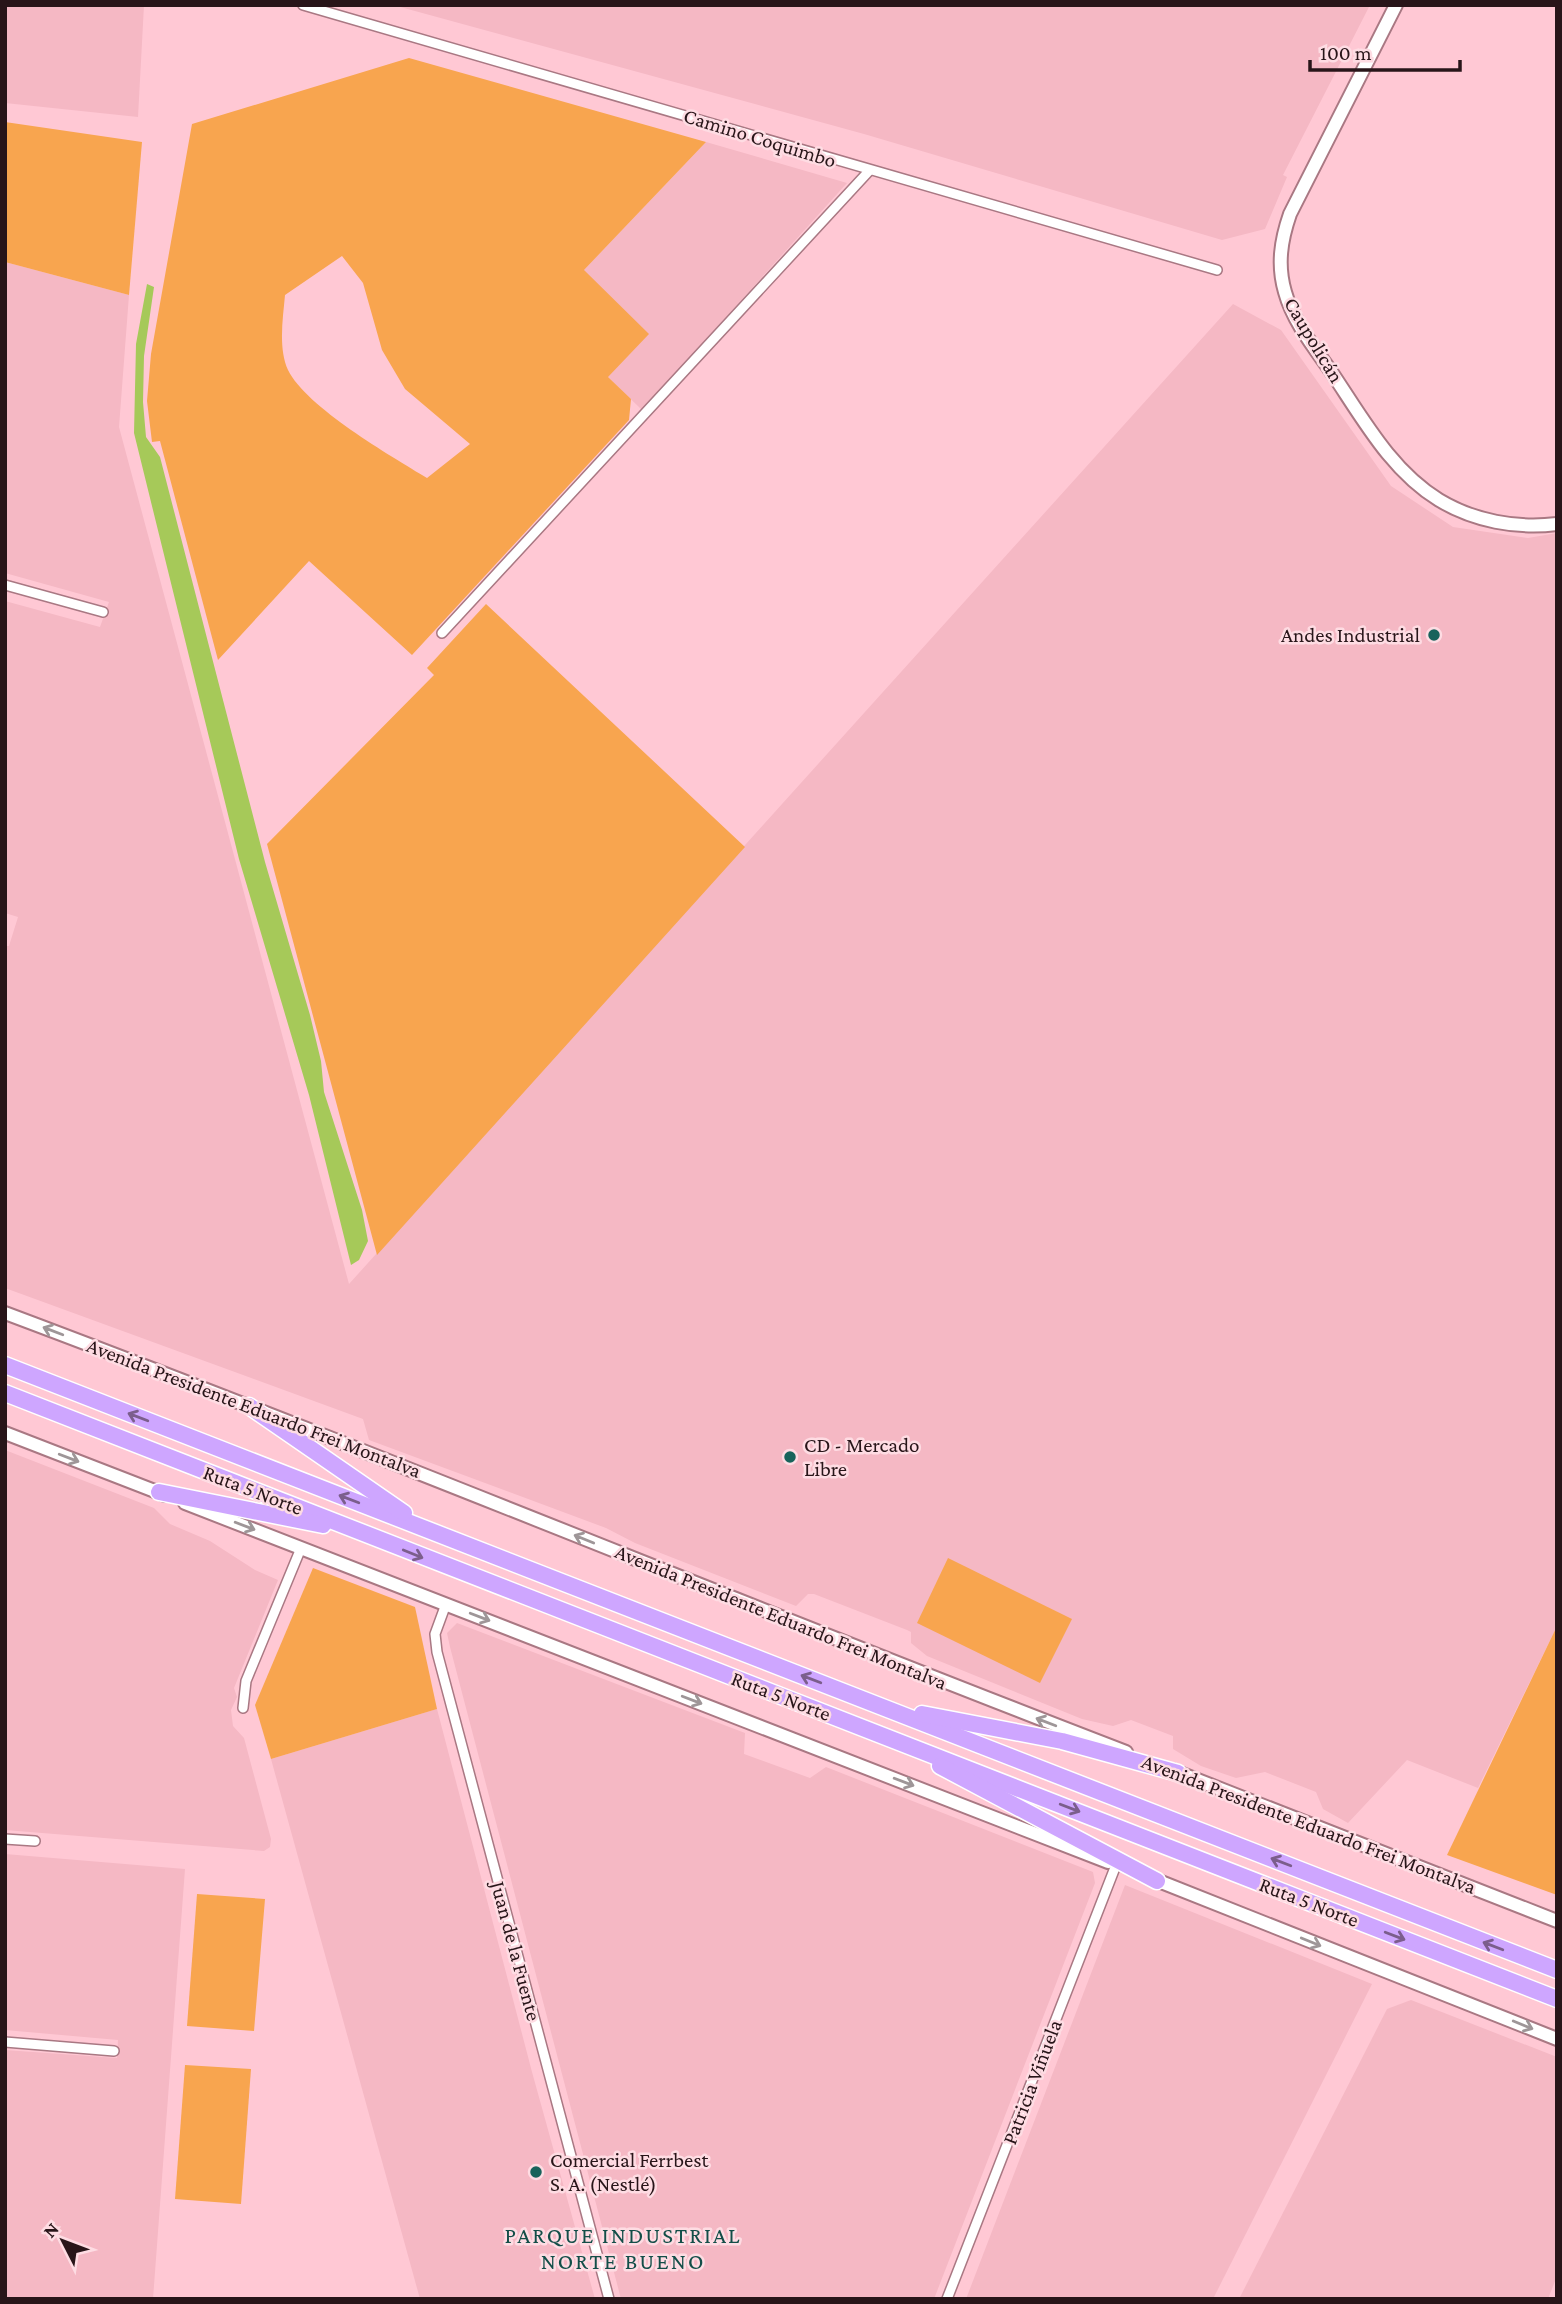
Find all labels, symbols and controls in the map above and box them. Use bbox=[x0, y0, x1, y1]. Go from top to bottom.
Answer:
scale bar bbox=[1310, 28, 1460, 72]
text: 100 m bbox=[1320, 41, 1372, 65]
street label: Camino Coquimbo bbox=[681, 103, 839, 173]
street label: Caupolicán bbox=[1279, 293, 1349, 387]
place label: Andes Industrial bbox=[1281, 623, 1420, 647]
marker: Andes Industrial bbox=[1426, 627, 1442, 643]
one-way arrow bbox=[43, 1323, 64, 1336]
street label: Avenida Presidente Eduardo Frei Montalva bbox=[84, 1333, 425, 1483]
one-way arrow bbox=[127, 1409, 149, 1422]
place label: CD - Mercado Libre bbox=[804, 1433, 919, 1481]
marker: CD - Mercado Libre bbox=[782, 1449, 798, 1465]
one-way arrow bbox=[57, 1452, 79, 1465]
street label: Ruta 5 Norte bbox=[200, 1460, 306, 1520]
one-way arrow bbox=[339, 1492, 361, 1505]
one-way arrow bbox=[234, 1521, 255, 1533]
one-way arrow bbox=[574, 1532, 595, 1545]
street label: Avenida Presidente Eduardo Frei Montalva bbox=[612, 1539, 951, 1695]
one-way arrow bbox=[402, 1548, 424, 1561]
one-way arrow bbox=[468, 1612, 490, 1625]
street label: Ruta 5 Norte bbox=[728, 1666, 834, 1726]
one-way arrow bbox=[801, 1672, 823, 1685]
one-way arrow bbox=[681, 1694, 702, 1707]
one-way arrow bbox=[1036, 1715, 1057, 1728]
street label: Avenida Presidente Eduardo Frei Montalva bbox=[1139, 1749, 1480, 1899]
one-way arrow bbox=[893, 1777, 914, 1790]
one-way arrow bbox=[1058, 1802, 1080, 1815]
one-way arrow bbox=[1271, 1855, 1293, 1868]
street label: Ruta 5 Norte bbox=[1256, 1872, 1362, 1932]
street label: Juan de la Fuente bbox=[485, 1877, 546, 2023]
one-way arrow bbox=[1384, 1930, 1406, 1943]
one-way arrow bbox=[1300, 1936, 1322, 1949]
one-way arrow bbox=[1483, 1938, 1505, 1951]
street label: Patricia Viñuela bbox=[997, 2016, 1067, 2148]
one-way arrow bbox=[1511, 2020, 1533, 2033]
place label: Comercial Ferrbest S. A. (Nestlé) bbox=[550, 2148, 709, 2196]
marker: Comercial Ferrbest S. A. (Nestlé) bbox=[528, 2164, 544, 2180]
north arrow bbox=[28, 2206, 98, 2276]
text: N bbox=[39, 2218, 63, 2242]
district label: PARQUE INDUSTRIAL NORTE BUENO bbox=[504, 2222, 742, 2274]

